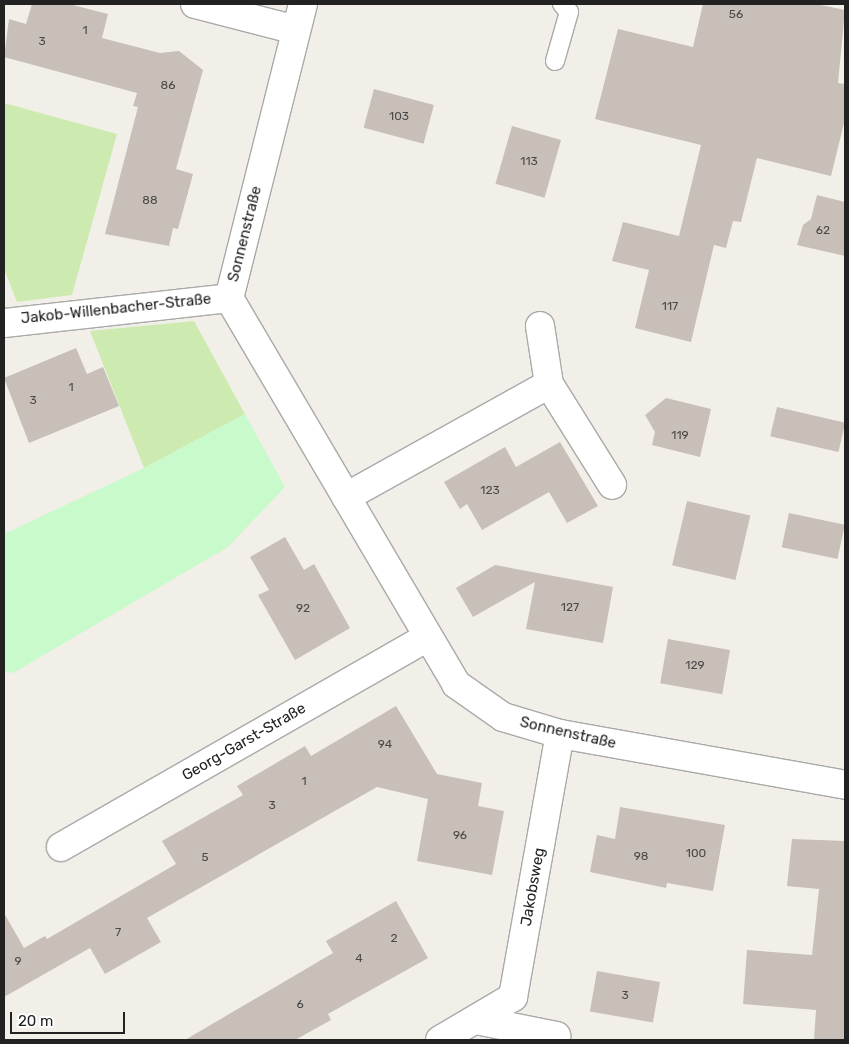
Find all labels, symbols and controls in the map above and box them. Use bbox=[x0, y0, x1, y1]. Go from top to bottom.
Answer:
house number: 56 bbox=[729, 8, 743, 22]
house number: 1 bbox=[82, 24, 88, 38]
house number: 3 bbox=[38, 35, 46, 49]
house number: 86 bbox=[161, 79, 175, 93]
house number: 103 bbox=[389, 110, 409, 124]
house number: 113 bbox=[520, 155, 538, 169]
street label: Sonnenstraße bbox=[224, 184, 266, 284]
house number: 88 bbox=[142, 194, 158, 208]
house number: 62 bbox=[816, 224, 830, 238]
street label: Jakob-Willenbacher-Straße bbox=[20, 290, 212, 328]
house number: 117 bbox=[662, 300, 678, 314]
house number: 1 bbox=[68, 381, 74, 395]
house number: 3 bbox=[29, 394, 37, 408]
house number: 119 bbox=[671, 429, 689, 443]
house number: 123 bbox=[480, 484, 500, 498]
house number: 127 bbox=[561, 601, 579, 615]
house number: 92 bbox=[296, 602, 310, 616]
house number: 129 bbox=[685, 659, 705, 673]
street label: Georg-Garst-Straße bbox=[179, 699, 309, 785]
street label: Sonnenstraße bbox=[518, 713, 618, 753]
house number: 94 bbox=[378, 738, 392, 752]
house number: 1 bbox=[301, 775, 307, 789]
house number: 3 bbox=[268, 799, 276, 813]
house number: 96 bbox=[453, 829, 467, 843]
street label: Jakobsweg bbox=[517, 846, 549, 928]
house number: 100 bbox=[686, 847, 706, 861]
house number: 98 bbox=[634, 850, 648, 864]
house number: 5 bbox=[201, 851, 209, 865]
house number: 7 bbox=[115, 926, 121, 940]
house number: 2 bbox=[390, 932, 398, 946]
house number: 4 bbox=[355, 952, 363, 966]
house number: 9 bbox=[14, 955, 22, 969]
house number: 3 bbox=[621, 989, 629, 1003]
house number: 6 bbox=[296, 998, 304, 1012]
scale bar bbox=[12, 1002, 128, 1034]
text: 20 m bbox=[18, 1012, 53, 1030]

